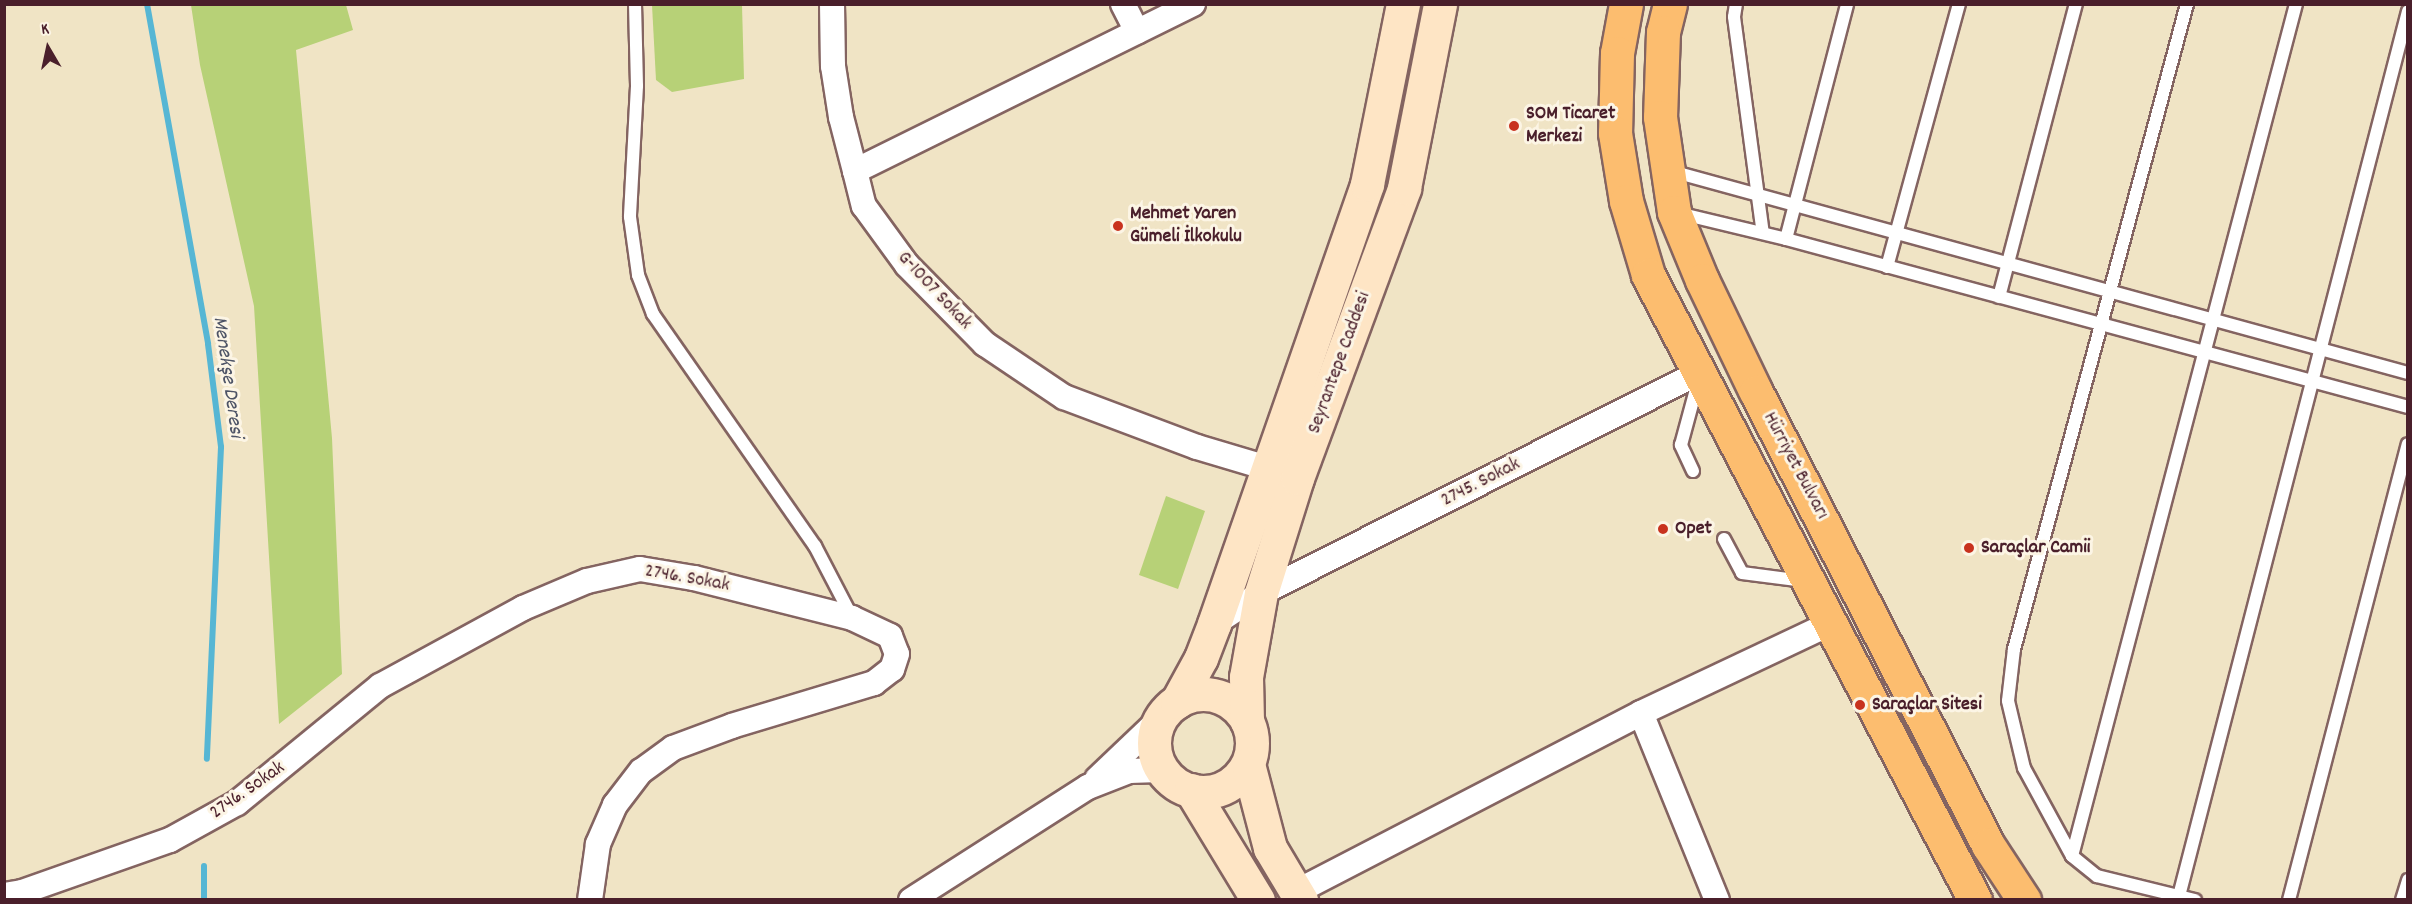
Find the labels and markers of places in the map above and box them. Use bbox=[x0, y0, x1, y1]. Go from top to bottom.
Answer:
place label: SOM Ticaret Merkezi bbox=[1526, 102, 1615, 149]
marker: SOM Ticaret Merkezi bbox=[1507, 119, 1521, 133]
place label: Mehmet Yaren Gümeli İlkokulu bbox=[1130, 202, 1242, 249]
marker: Mehmet Yaren Gümeli İlkokulu bbox=[1111, 219, 1125, 233]
place label: Opet bbox=[1675, 517, 1712, 541]
marker: Opet bbox=[1656, 522, 1670, 536]
place label: Saraçlar Camii bbox=[1981, 536, 2090, 560]
marker: Saraçlar Camii bbox=[1962, 541, 1976, 555]
place label: Saraçlar Sitesi bbox=[1872, 693, 1982, 717]
marker: Saraçlar Sitesi bbox=[1853, 698, 1867, 712]

